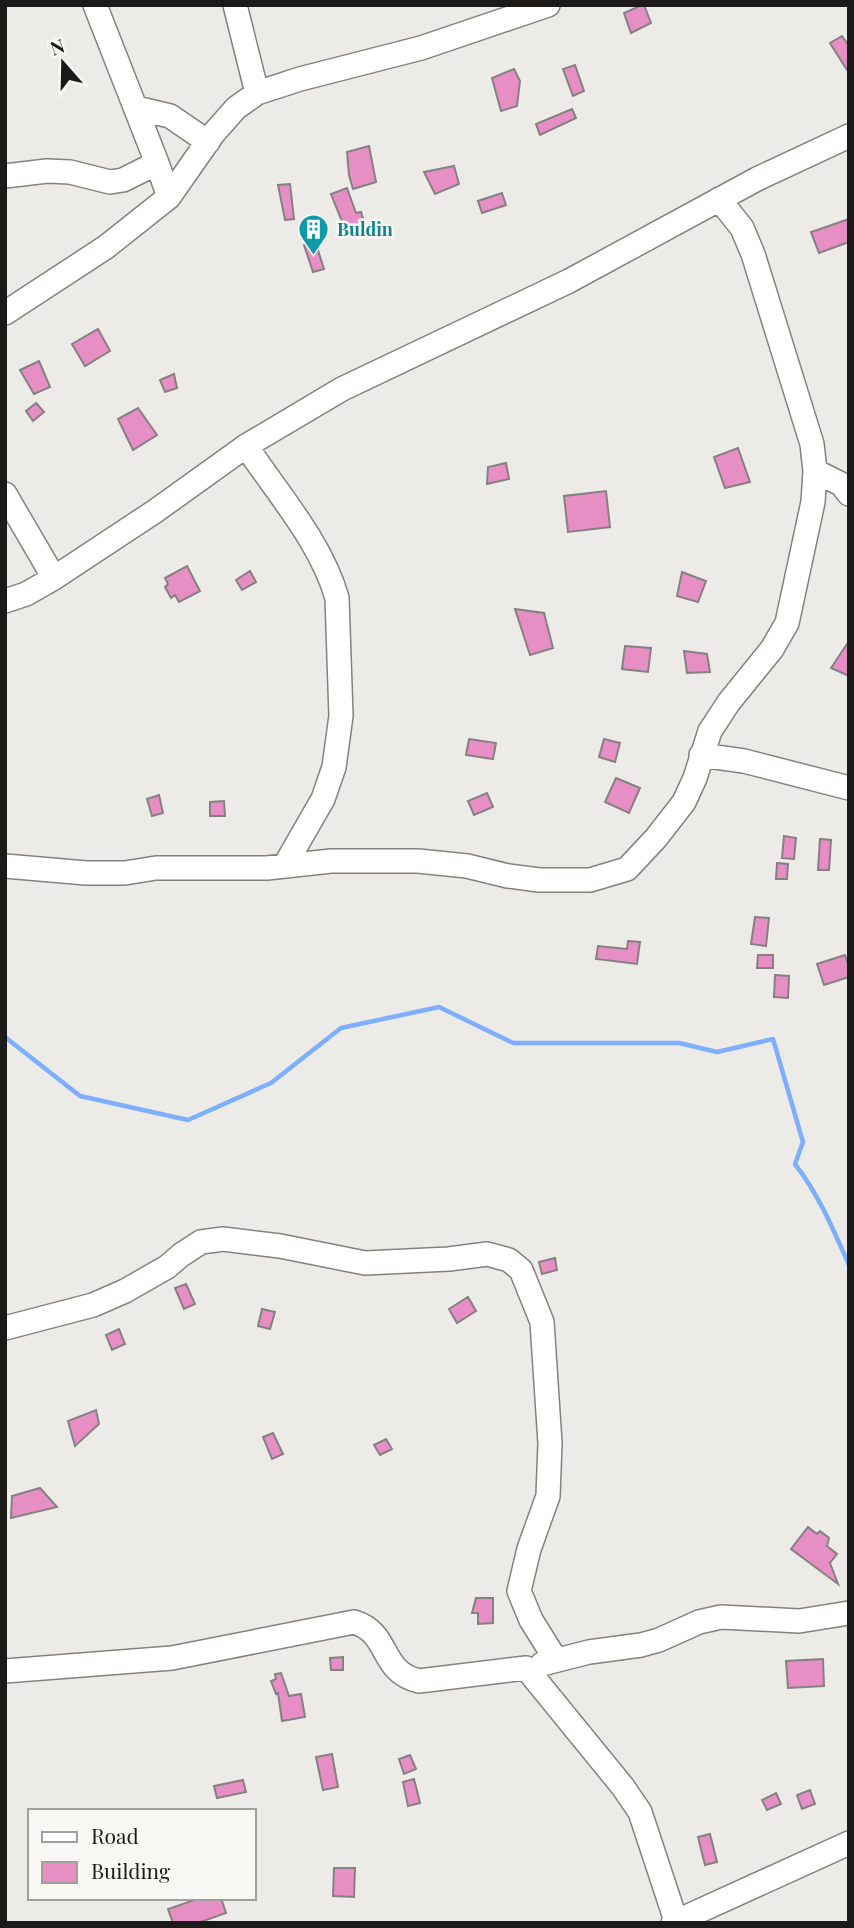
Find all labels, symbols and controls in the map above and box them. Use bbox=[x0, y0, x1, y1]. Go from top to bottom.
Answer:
north arrow bbox=[28, 28, 98, 98]
text: N bbox=[46, 31, 68, 61]
building icon: Buldin bbox=[297, 213, 331, 257]
place label: Buldin bbox=[337, 217, 393, 241]
legend bbox=[28, 1809, 256, 1900]
text: Road bbox=[91, 1821, 139, 1849]
text: Building bbox=[91, 1856, 170, 1884]

